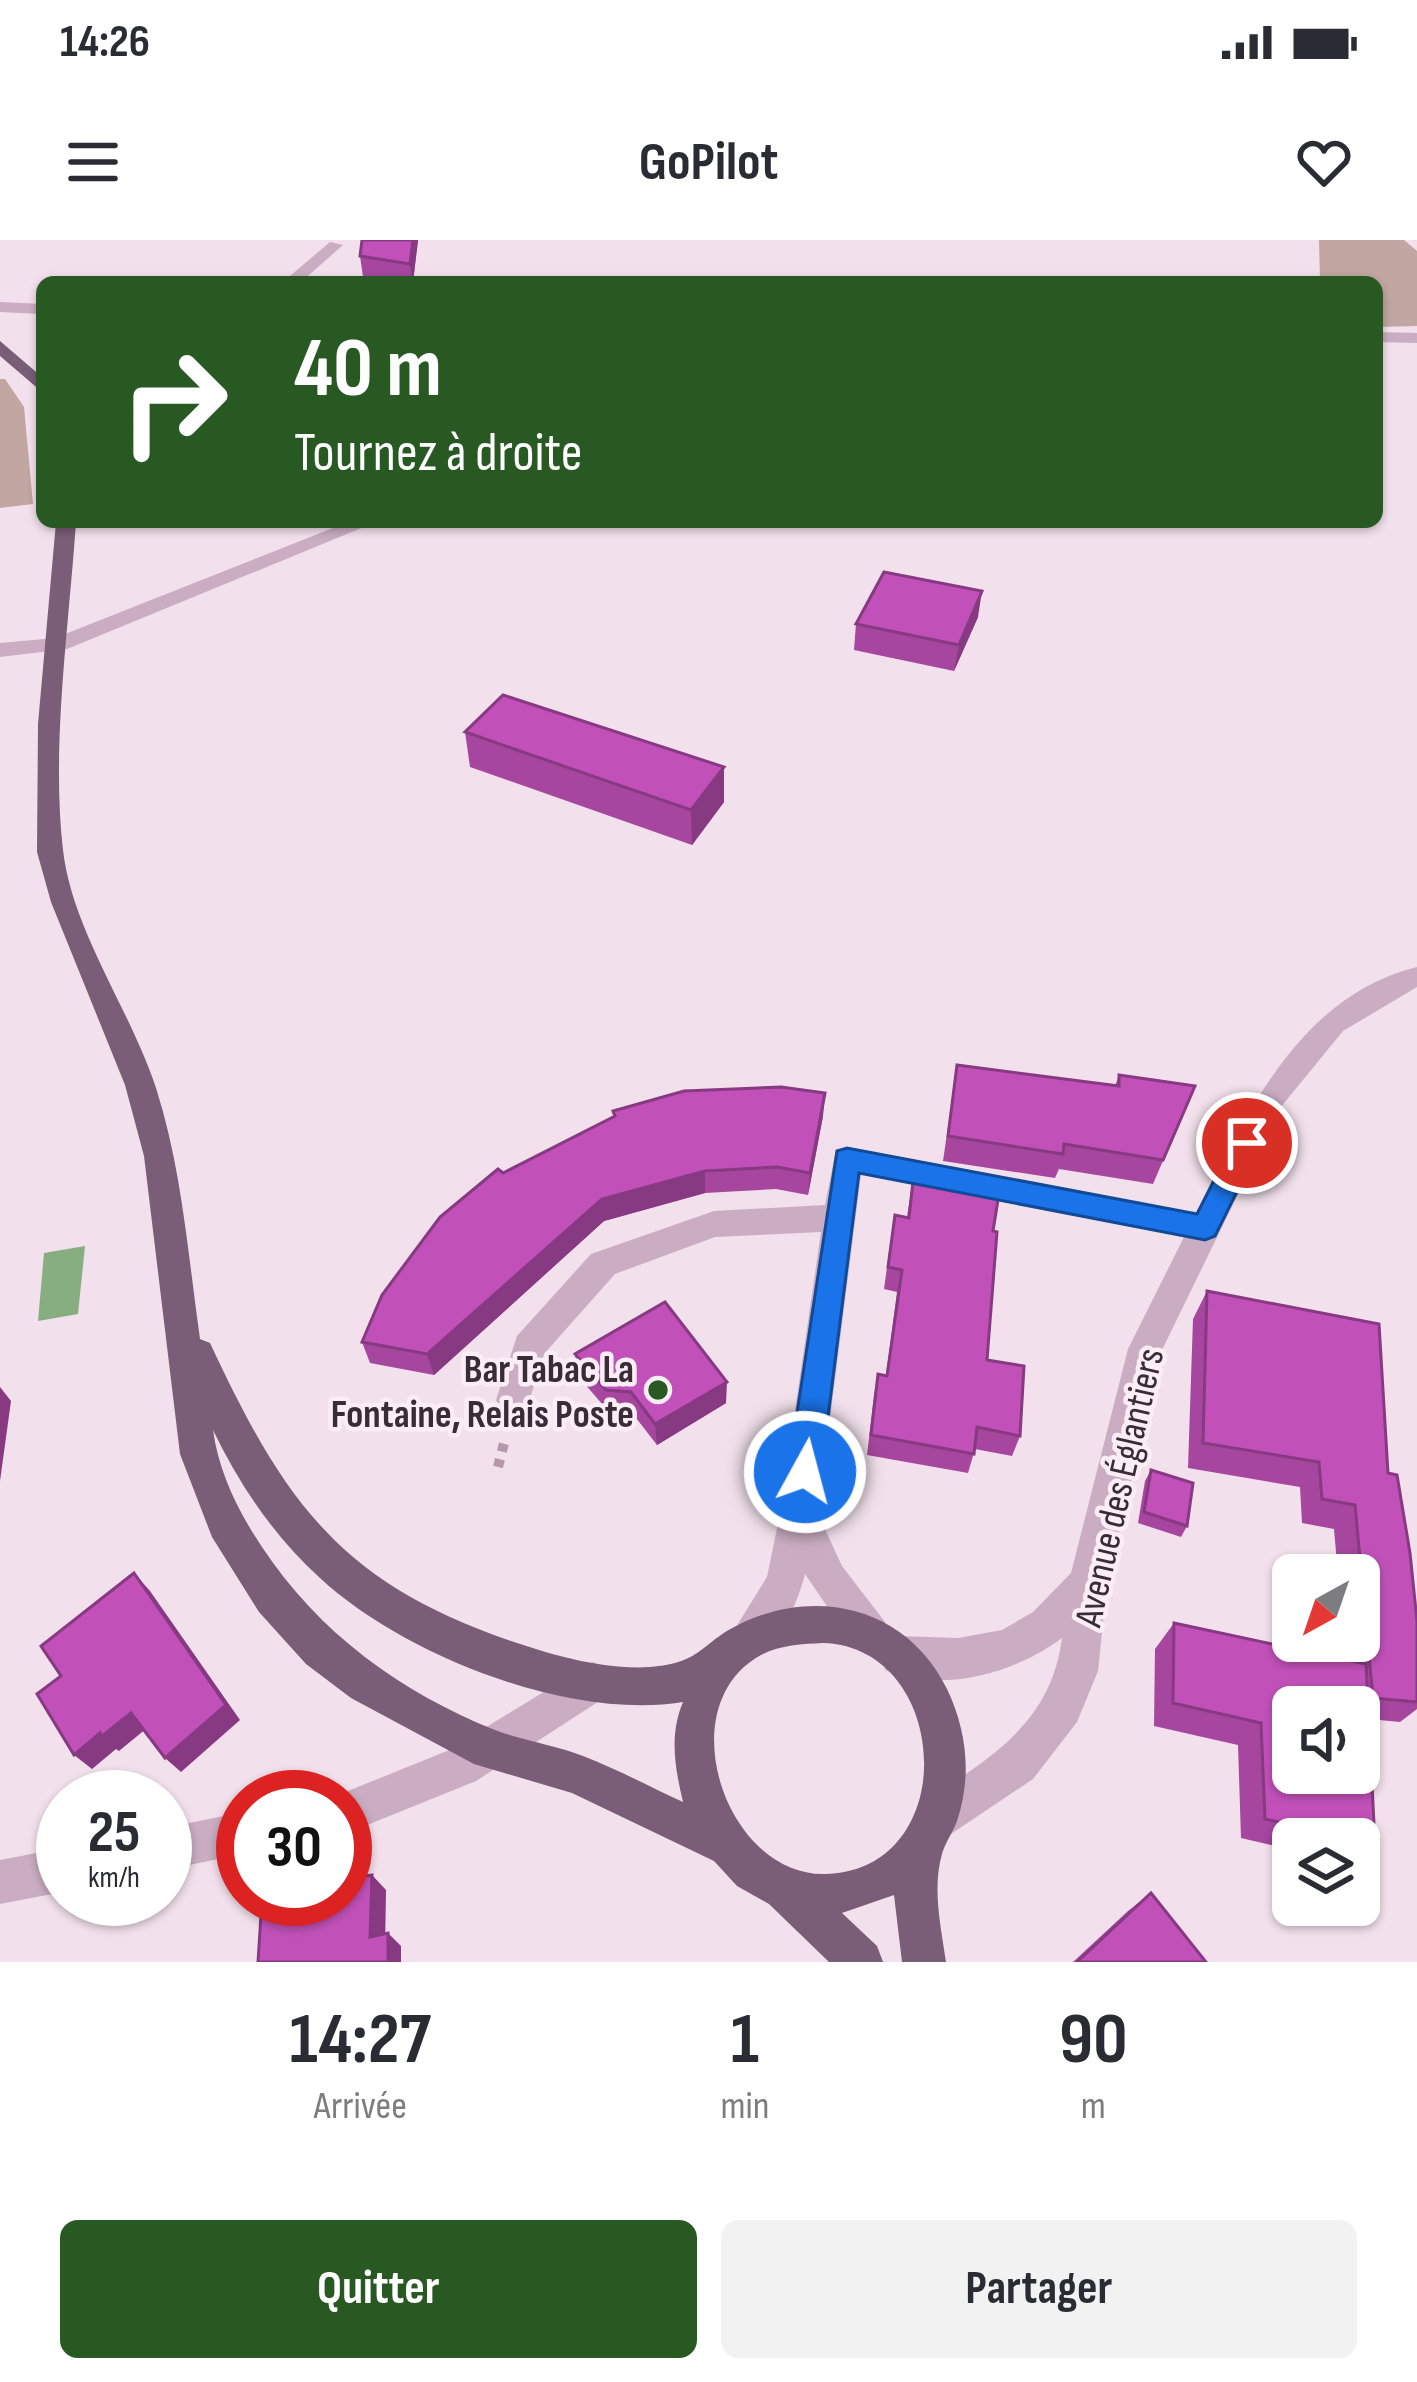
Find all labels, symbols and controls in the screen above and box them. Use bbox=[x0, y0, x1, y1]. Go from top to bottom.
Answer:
text: 14:26 bbox=[60, 15, 150, 70]
icon: menu bbox=[60, 129, 126, 195]
icon: heart bbox=[1291, 129, 1357, 195]
text: GoPilot bbox=[639, 130, 778, 195]
text: 40 m bbox=[294, 319, 442, 420]
icon: right bbox=[96, 324, 252, 480]
text: Tournez à droite bbox=[294, 421, 582, 486]
pin bbox=[1196, 1092, 1298, 1194]
icon: arrive bbox=[1214, 1110, 1280, 1176]
street label: Avenue des Églantiers bbox=[1065, 1344, 1175, 1632]
place label: Bar Tabac La Fontaine, Relais Poste bbox=[331, 1347, 634, 1439]
marker: Bar Tabac La Fontaine, Relais Poste bbox=[645, 1377, 671, 1403]
position arrow bbox=[742, 1409, 868, 1535]
north arrow bbox=[1272, 1554, 1380, 1662]
map controls bbox=[1272, 1554, 1380, 1926]
button: sound bbox=[1272, 1686, 1380, 1794]
speed limit sign: 30 bbox=[216, 1770, 372, 1926]
text: 25 bbox=[88, 1797, 140, 1869]
button: layers bbox=[1272, 1818, 1380, 1926]
text: km/h bbox=[88, 1860, 140, 1896]
text: 14:27 bbox=[290, 1997, 431, 2084]
text: 1 bbox=[731, 1997, 759, 2084]
text: 90 bbox=[1059, 1997, 1127, 2084]
text: Arrivée bbox=[314, 2083, 407, 2130]
text: min bbox=[720, 2083, 769, 2130]
text: m bbox=[1081, 2083, 1106, 2130]
button: Quitter bbox=[60, 2220, 697, 2358]
button: Partager bbox=[721, 2220, 1357, 2358]

